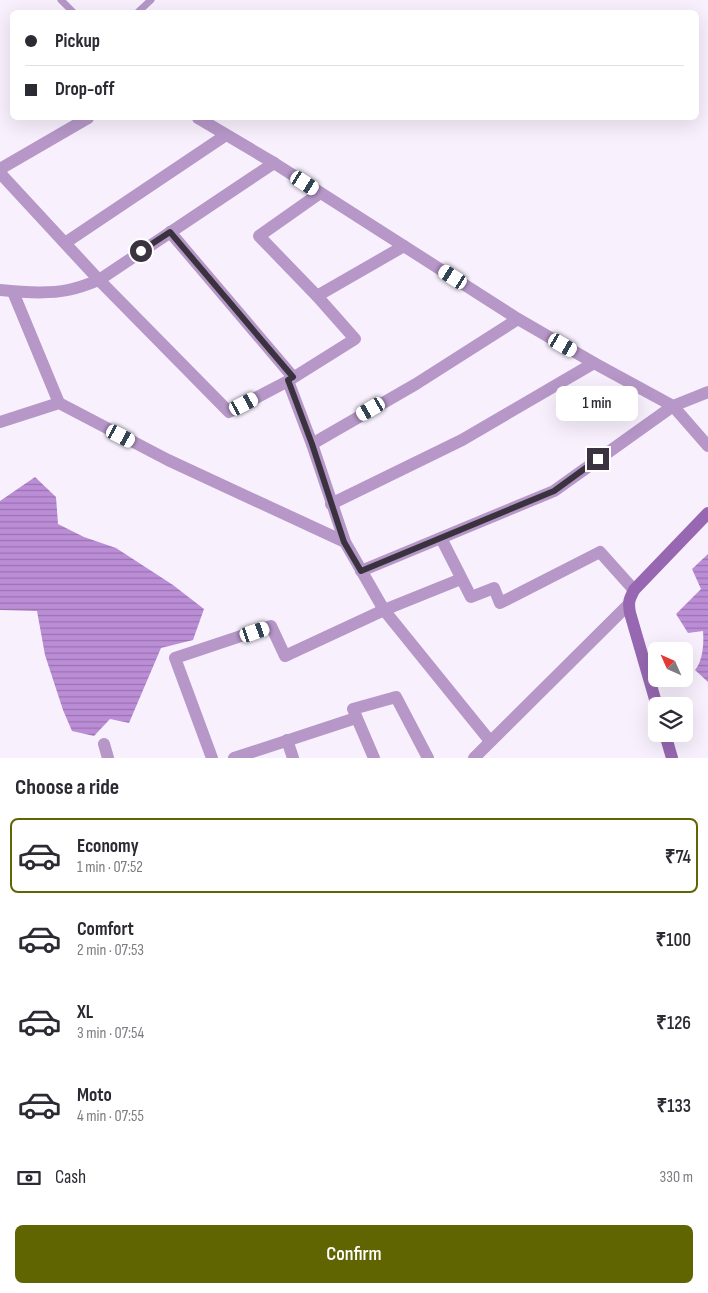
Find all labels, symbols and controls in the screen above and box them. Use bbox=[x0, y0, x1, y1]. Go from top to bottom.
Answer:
text: Pickup bbox=[55, 30, 100, 53]
text: Drop-off bbox=[55, 78, 115, 101]
car bbox=[288, 169, 321, 197]
route start bbox=[130, 240, 152, 262]
car bbox=[436, 263, 469, 291]
car bbox=[546, 331, 579, 359]
callout: 1 min bbox=[557, 386, 639, 422]
car bbox=[227, 390, 260, 418]
text: 1 min bbox=[582, 394, 612, 413]
car bbox=[354, 395, 387, 423]
car bbox=[104, 422, 137, 450]
route end bbox=[587, 448, 609, 470]
car bbox=[238, 620, 271, 644]
north arrow bbox=[648, 642, 692, 688]
map controls bbox=[648, 642, 693, 742]
button: layers bbox=[648, 697, 693, 742]
text: Choose a ride bbox=[15, 774, 119, 801]
icon: car bbox=[17, 833, 62, 878]
text: Economy bbox=[77, 835, 139, 858]
text: ₹74 bbox=[665, 846, 691, 869]
text: 1 min · 07:52 bbox=[77, 858, 143, 877]
icon: car bbox=[17, 916, 62, 961]
text: Comfort bbox=[77, 918, 134, 941]
text: ₹100 bbox=[655, 929, 691, 952]
text: 2 min · 07:53 bbox=[77, 941, 144, 960]
icon: car bbox=[17, 999, 62, 1044]
text: XL bbox=[77, 1001, 93, 1024]
text: ₹126 bbox=[656, 1012, 691, 1035]
text: 3 min · 07:54 bbox=[77, 1024, 144, 1043]
icon: car bbox=[17, 1082, 62, 1127]
text: Moto bbox=[77, 1084, 112, 1107]
text: ₹133 bbox=[656, 1095, 691, 1118]
text: 4 min · 07:55 bbox=[77, 1107, 144, 1126]
icon: cash bbox=[15, 1164, 43, 1192]
text: Cash bbox=[55, 1166, 86, 1189]
text: 330 m bbox=[660, 1168, 693, 1187]
button: Confirm bbox=[15, 1225, 693, 1283]

